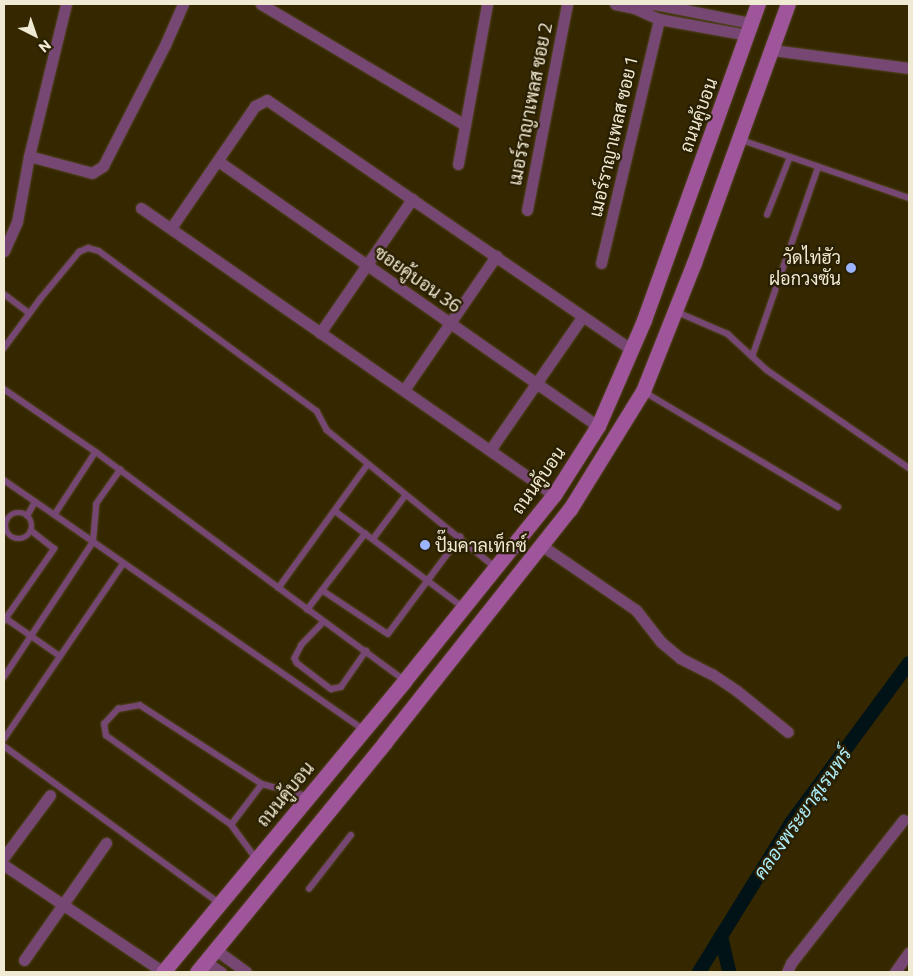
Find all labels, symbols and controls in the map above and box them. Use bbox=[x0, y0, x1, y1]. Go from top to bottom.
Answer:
north arrow bbox=[10, 10, 60, 60]
street label: เมอร์ราญาเพลส ซอย 2 bbox=[504, 21, 556, 187]
text: N bbox=[36, 37, 55, 57]
street label: เมอร์ราญาเพลส ซอย 1 bbox=[584, 55, 642, 219]
street label: ถนนคู้บอน bbox=[675, 75, 721, 155]
street label: ซอยคู้บอน 36 bbox=[370, 241, 466, 317]
place label: วัดไท่ฮัว ฝอกวงซัน bbox=[769, 247, 841, 290]
marker: วัดไท่ฮัว ฝอกวงซัน bbox=[845, 262, 857, 274]
street label: ถนนคู้บอน bbox=[506, 442, 570, 518]
place label: ปั๊มคาลเท็กซ์ bbox=[435, 534, 527, 556]
marker: ปั๊มคาลเท็กซ์ bbox=[419, 539, 431, 551]
water label: คลองพระยาสุเรนทร์ bbox=[748, 743, 856, 883]
street label: ถนนคู้บอน bbox=[252, 757, 318, 831]

